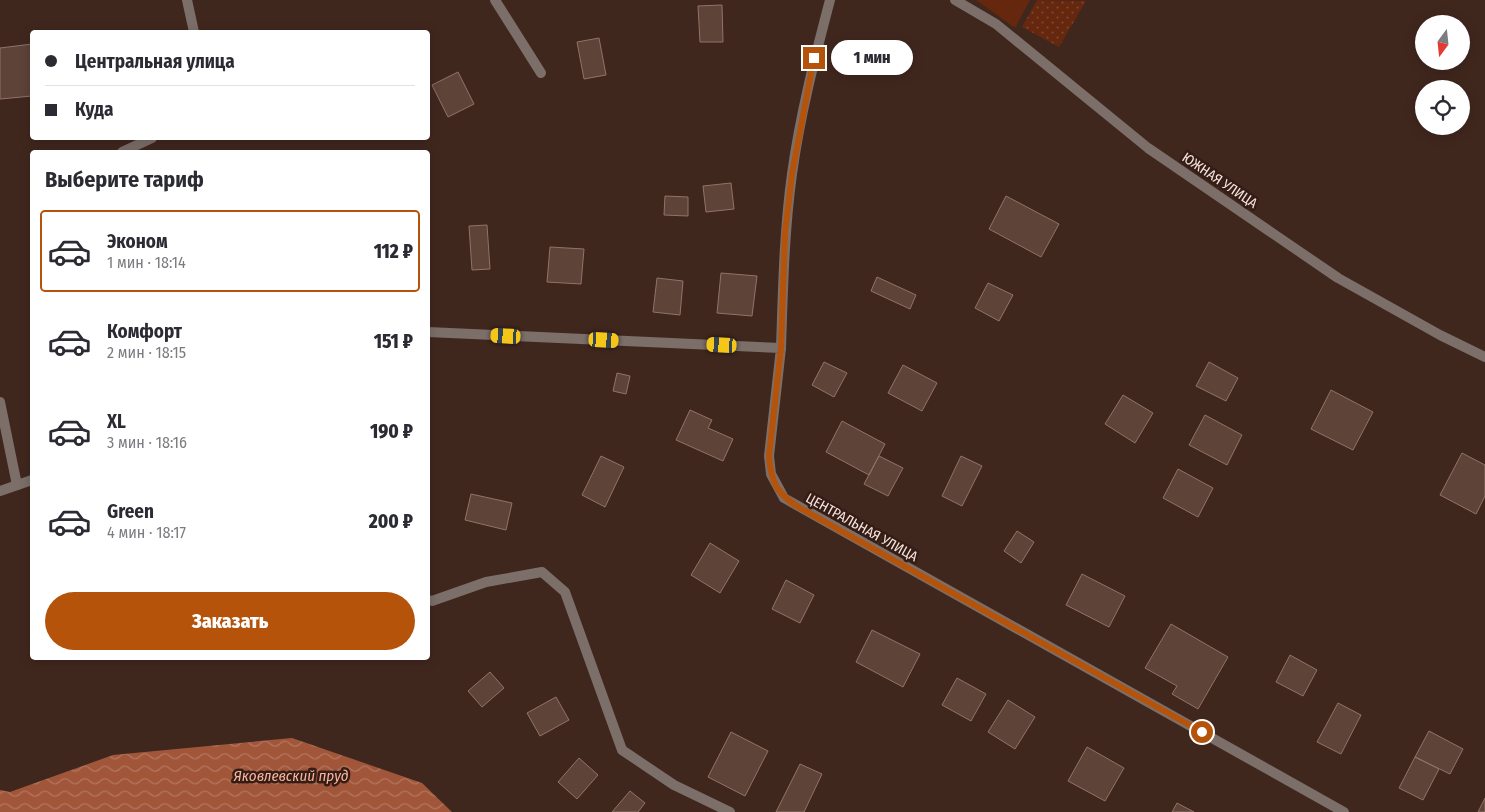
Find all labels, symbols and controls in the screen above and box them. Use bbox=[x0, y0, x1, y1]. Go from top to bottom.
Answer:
north arrow bbox=[1415, 15, 1470, 70]
map controls bbox=[1415, 15, 1470, 135]
callout: 1 мин bbox=[832, 40, 914, 76]
route end bbox=[803, 47, 825, 69]
text: 1 мин bbox=[854, 48, 890, 67]
text: Центральная улица bbox=[75, 50, 235, 73]
button: locate bbox=[1415, 80, 1470, 135]
text: Куда bbox=[75, 98, 113, 121]
street label: ЮЖНАЯ УЛИЦА bbox=[1179, 149, 1261, 212]
text: Выберите тариф bbox=[45, 166, 204, 193]
icon: car bbox=[47, 229, 92, 274]
text: Эконом bbox=[107, 230, 168, 253]
text: 112 ₽ bbox=[374, 240, 413, 263]
text: 1 мин · 18:14 bbox=[107, 253, 186, 272]
icon: car bbox=[47, 319, 92, 364]
text: Комфорт bbox=[107, 320, 182, 343]
car bbox=[490, 328, 521, 344]
text: 151 ₽ bbox=[374, 330, 413, 353]
car bbox=[588, 332, 619, 348]
car bbox=[706, 337, 737, 353]
text: 2 мин · 18:15 bbox=[107, 343, 186, 362]
icon: car bbox=[47, 409, 92, 454]
text: XL bbox=[107, 410, 126, 433]
text: 190 ₽ bbox=[370, 420, 413, 443]
text: 3 мин · 18:16 bbox=[107, 433, 187, 452]
street label: ЦЕНТРАЛЬНАЯ УЛИЦА bbox=[803, 490, 921, 566]
icon: car bbox=[47, 499, 92, 544]
text: Green bbox=[107, 500, 154, 523]
text: 200 ₽ bbox=[369, 510, 413, 533]
text: 4 мин · 18:17 bbox=[107, 523, 186, 542]
button: Заказать bbox=[45, 592, 415, 650]
route start bbox=[1191, 721, 1213, 743]
water label: Яковлевский пруд bbox=[232, 767, 349, 785]

